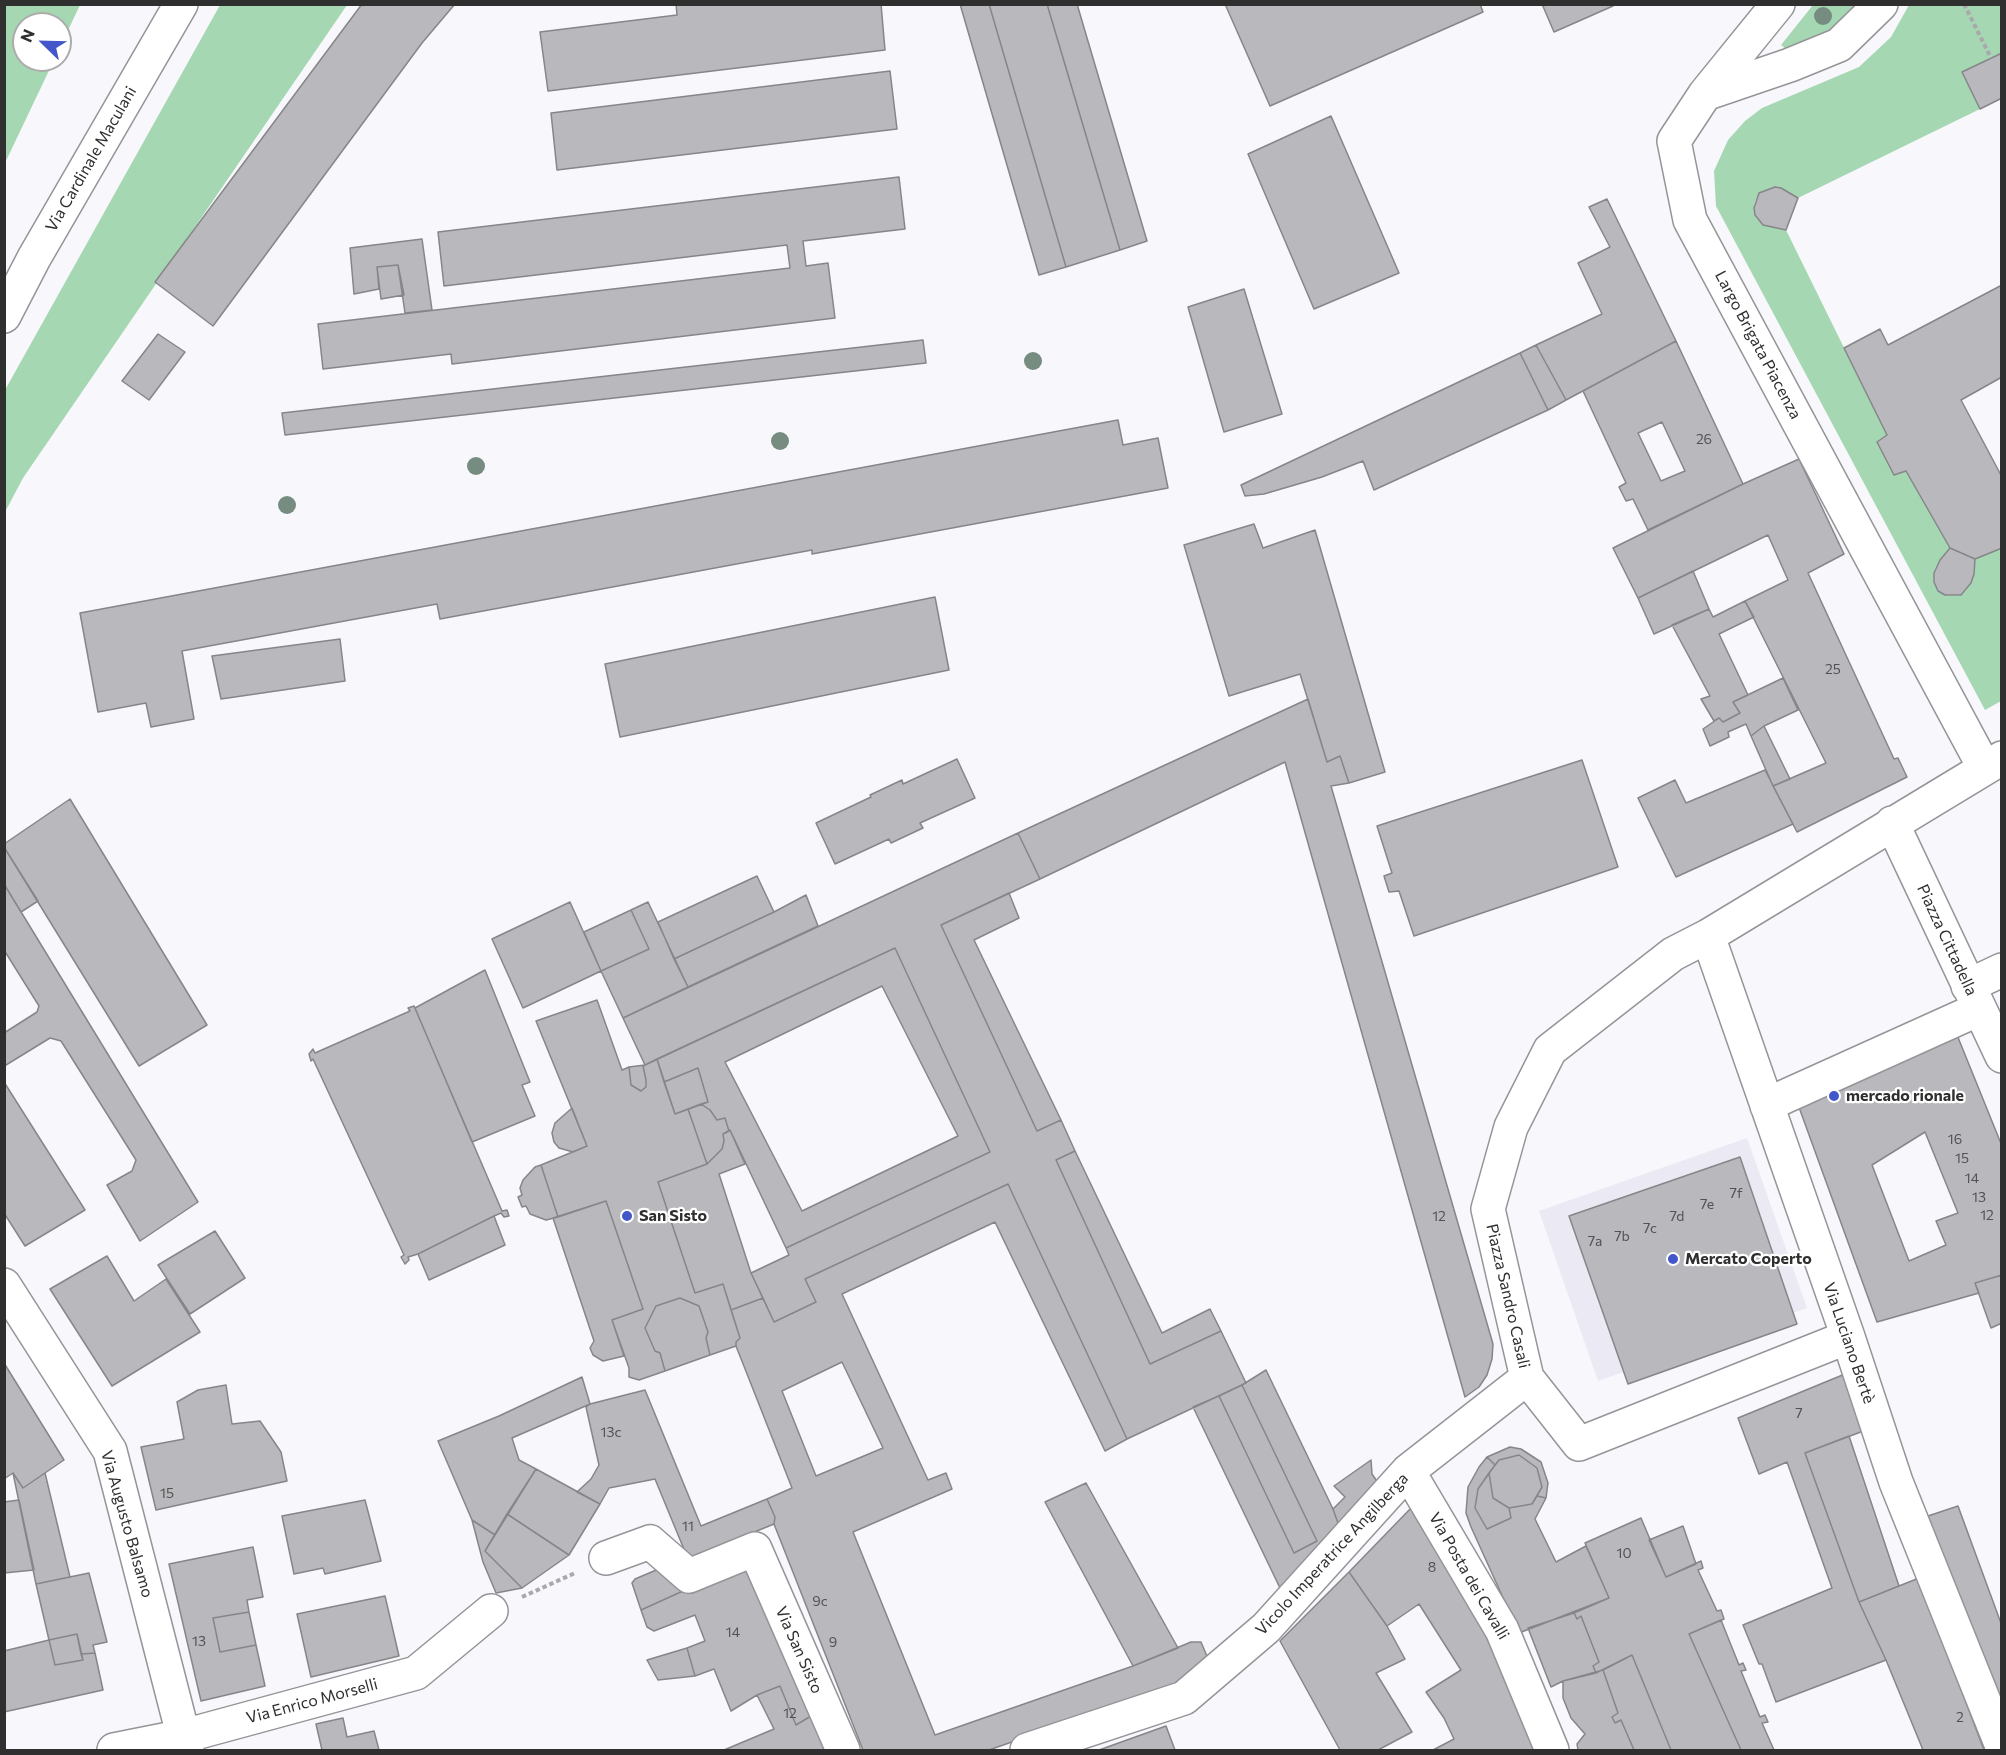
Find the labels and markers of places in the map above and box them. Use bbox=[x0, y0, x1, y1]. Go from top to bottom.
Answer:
place label: mercado rionale bbox=[1846, 1086, 1964, 1106]
marker: mercado rionale bbox=[1827, 1089, 1841, 1103]
place label: San Sisto bbox=[639, 1206, 707, 1226]
marker: San Sisto bbox=[620, 1209, 634, 1223]
place label: Mercato Coperto bbox=[1685, 1249, 1812, 1269]
marker: Mercato Coperto bbox=[1666, 1252, 1680, 1266]

